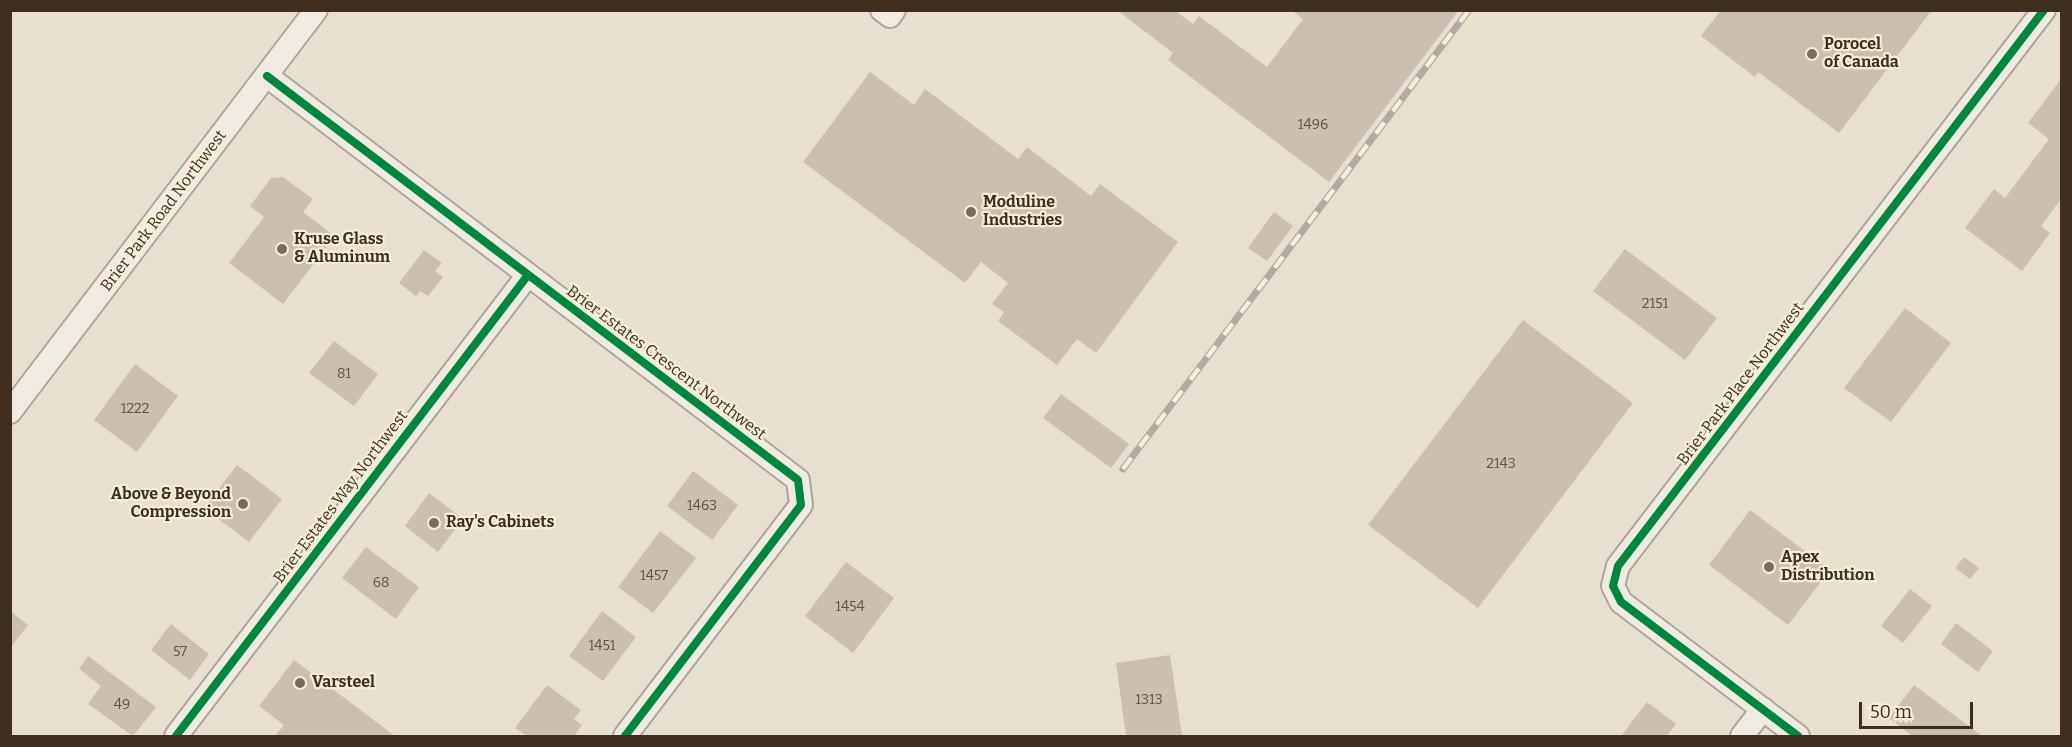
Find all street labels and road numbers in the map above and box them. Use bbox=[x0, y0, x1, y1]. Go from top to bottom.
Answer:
street label: Brier Park Road Northwest bbox=[97, 127, 231, 295]
street label: Brier Estates Crescent Northwest bbox=[562, 282, 770, 444]
street label: Brier Park Place Northwest bbox=[1674, 299, 1808, 469]
street label: Brier Estates Way Northwest bbox=[270, 407, 412, 587]

